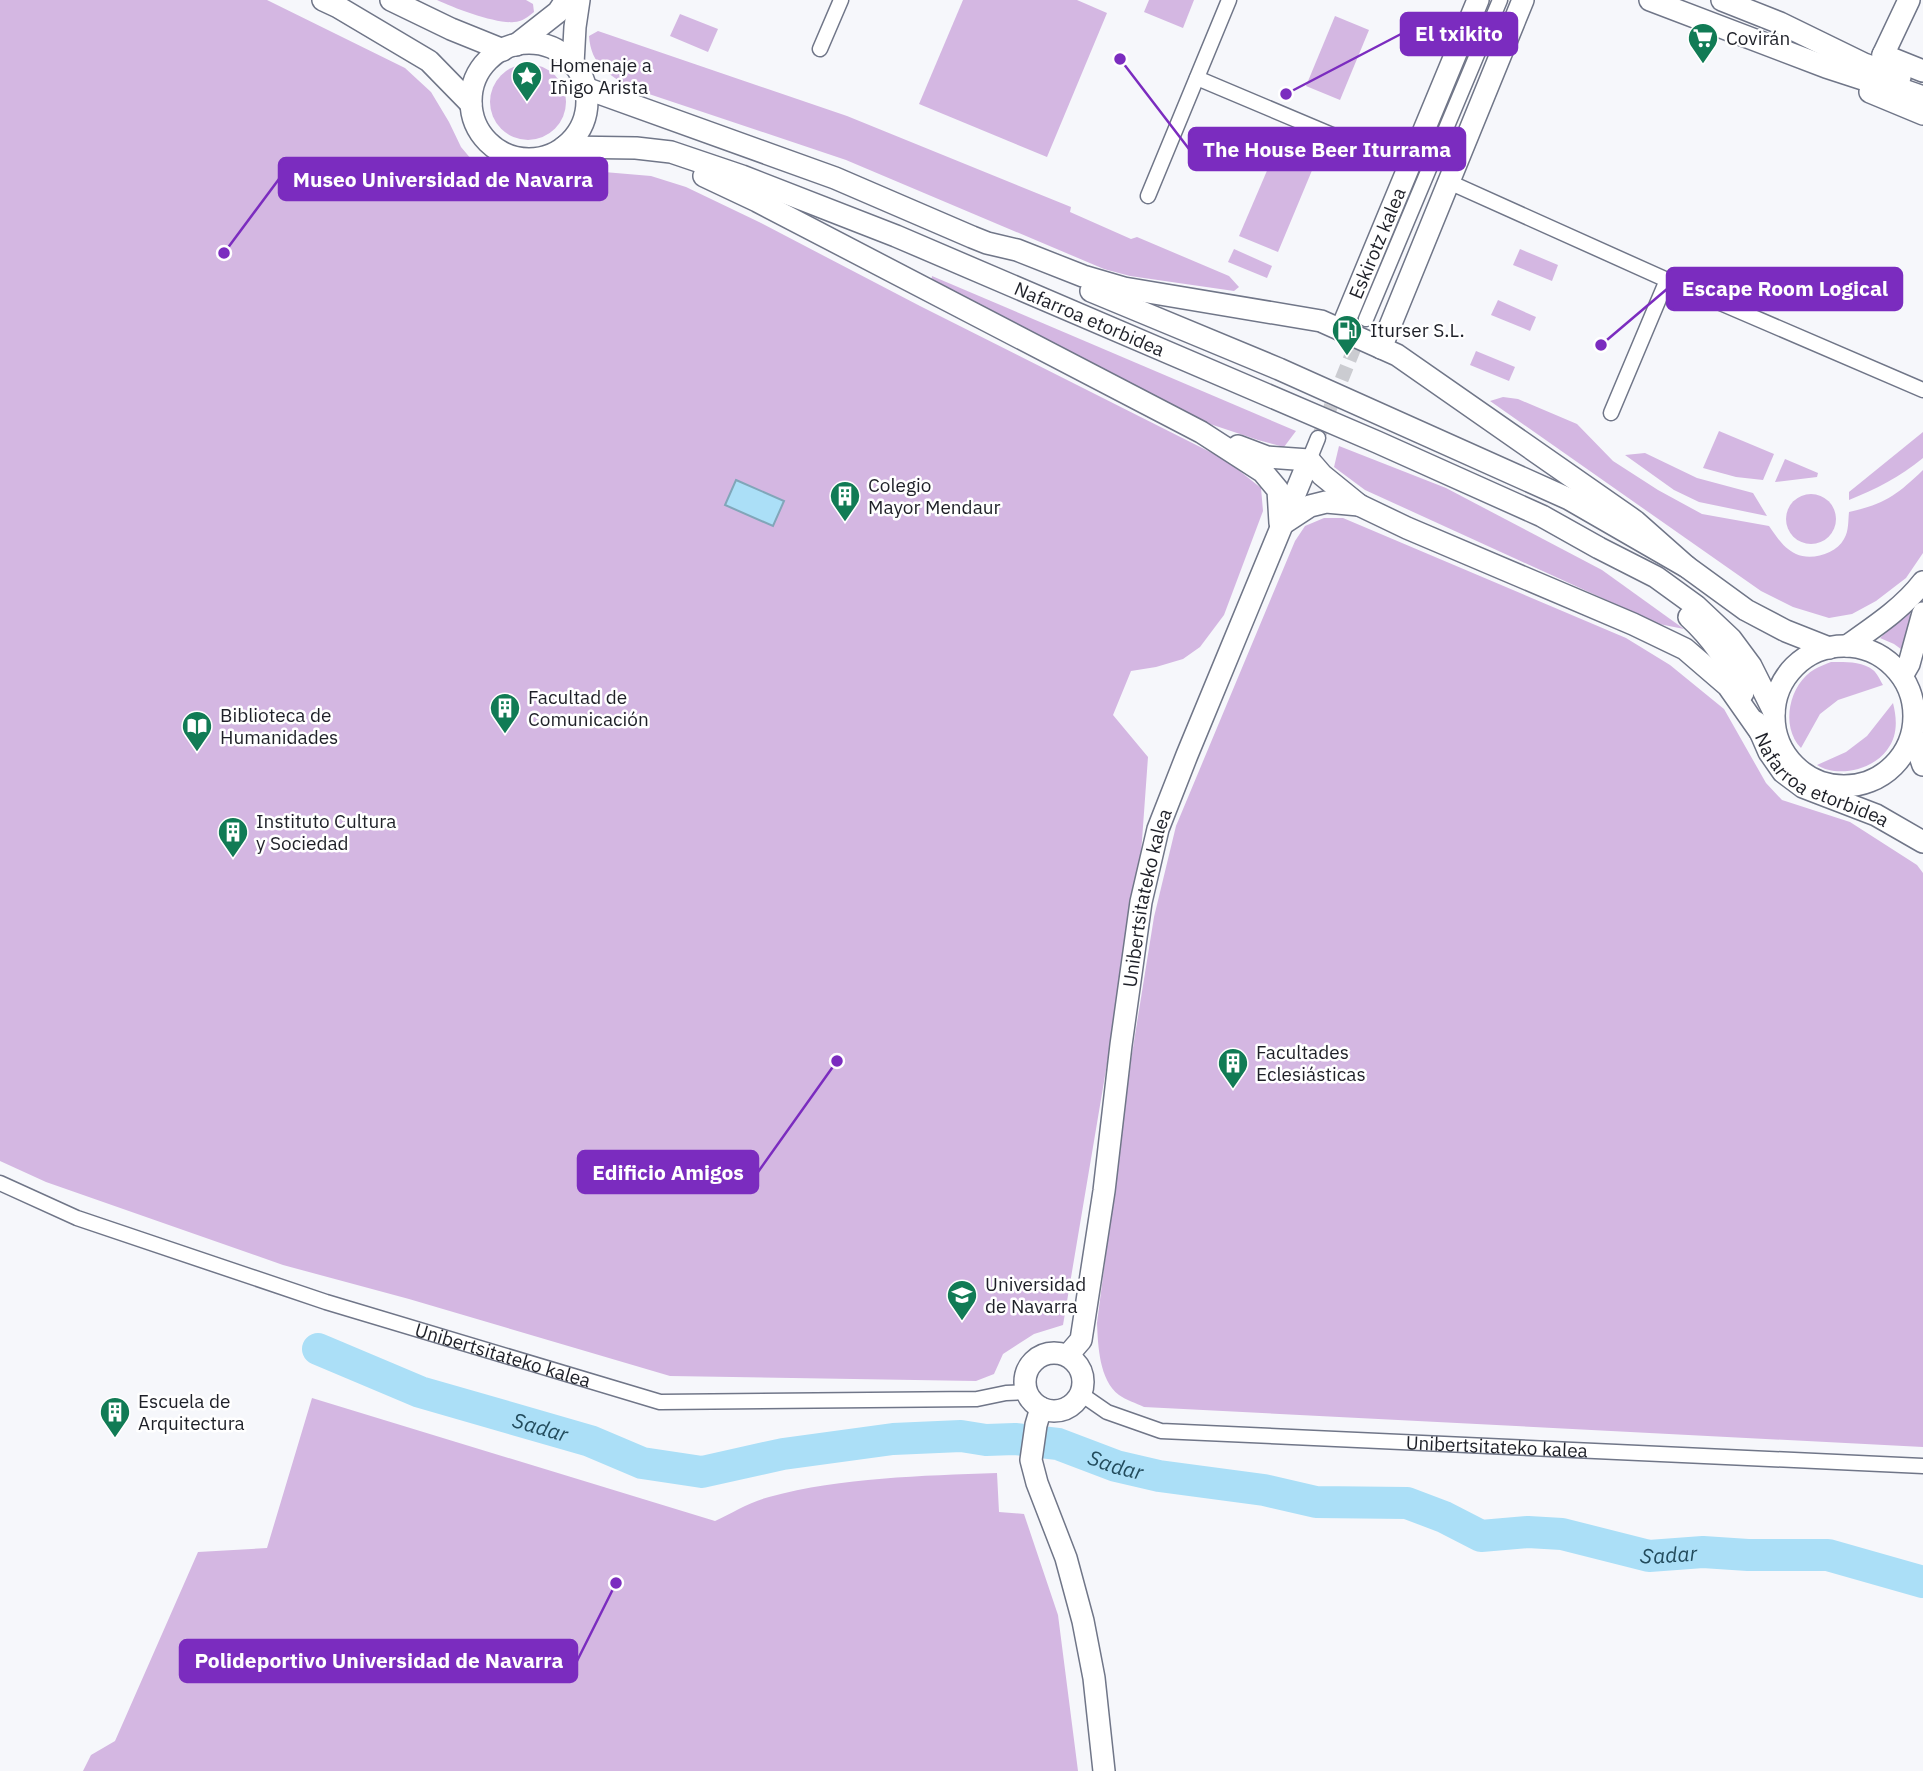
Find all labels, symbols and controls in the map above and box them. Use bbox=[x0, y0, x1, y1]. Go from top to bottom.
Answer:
callout: El txikito bbox=[1401, 13, 1517, 55]
text: El txikito bbox=[1415, 19, 1503, 47]
supermarket icon: Covirán bbox=[1686, 21, 1720, 65]
place label: Covirán bbox=[1726, 26, 1790, 50]
place label: Homenaje a Iñigo Arista bbox=[550, 53, 652, 99]
place icon: Homenaje a Iñigo Arista bbox=[510, 59, 544, 103]
callout: The House Beer Iturrama bbox=[1189, 128, 1465, 170]
text: The House Beer Iturrama bbox=[1203, 135, 1451, 163]
callout: Museo Universidad de Navarra bbox=[279, 158, 607, 200]
text: Museo Universidad de Navarra bbox=[293, 165, 593, 193]
street label: Eskirotz kalea bbox=[1343, 184, 1411, 302]
callout: Escape Room Logical bbox=[1667, 268, 1902, 310]
text: Escape Room Logical bbox=[1682, 274, 1888, 302]
street label: Nafarroa etorbidea bbox=[1011, 276, 1168, 362]
fuel station icon: Iturser S.L. bbox=[1330, 313, 1364, 357]
place label: Iturser S.L. bbox=[1370, 318, 1465, 342]
place label: Colegio Mayor Mendaur bbox=[868, 473, 1001, 519]
building icon: Colegio Mayor Mendaur bbox=[828, 479, 862, 523]
place label: Facultad de Comunicación bbox=[528, 685, 649, 731]
building icon: Facultad de Comunicación bbox=[488, 691, 522, 735]
place label: Biblioteca de Humanidades bbox=[220, 703, 338, 749]
library icon: Biblioteca de Humanidades bbox=[180, 709, 214, 753]
street label: Nafarroa etorbidea bbox=[1750, 729, 1893, 832]
street label: Unibertsitateko kalea bbox=[1117, 805, 1177, 989]
place label: Instituto Cultura y Sociedad bbox=[256, 809, 396, 855]
building icon: Instituto Cultura y Sociedad bbox=[216, 815, 250, 859]
place label: Facultades Eclesiásticas bbox=[1256, 1040, 1366, 1086]
building icon: Facultades Eclesiásticas bbox=[1216, 1046, 1250, 1090]
callout: Edificio Amigos bbox=[578, 1151, 758, 1193]
text: Edificio Amigos bbox=[592, 1158, 744, 1186]
place label: Universidad de Navarra bbox=[985, 1272, 1086, 1318]
school or university icon: Universidad de Navarra bbox=[945, 1278, 979, 1322]
street label: Unibertsitateko kalea bbox=[412, 1317, 594, 1393]
place label: Escuela de Arquitectura bbox=[138, 1389, 245, 1435]
building icon: Escuela de Arquitectura bbox=[98, 1395, 132, 1439]
water label: Sadar bbox=[509, 1405, 573, 1448]
street label: Unibertsitateko kalea bbox=[1405, 1430, 1588, 1463]
water label: Sadar bbox=[1084, 1443, 1148, 1486]
water label: Sadar bbox=[1638, 1538, 1699, 1571]
callout: Polideportivo Universidad de Navarra bbox=[180, 1640, 577, 1682]
text: Polideportivo Universidad de Navarra bbox=[195, 1646, 564, 1674]

